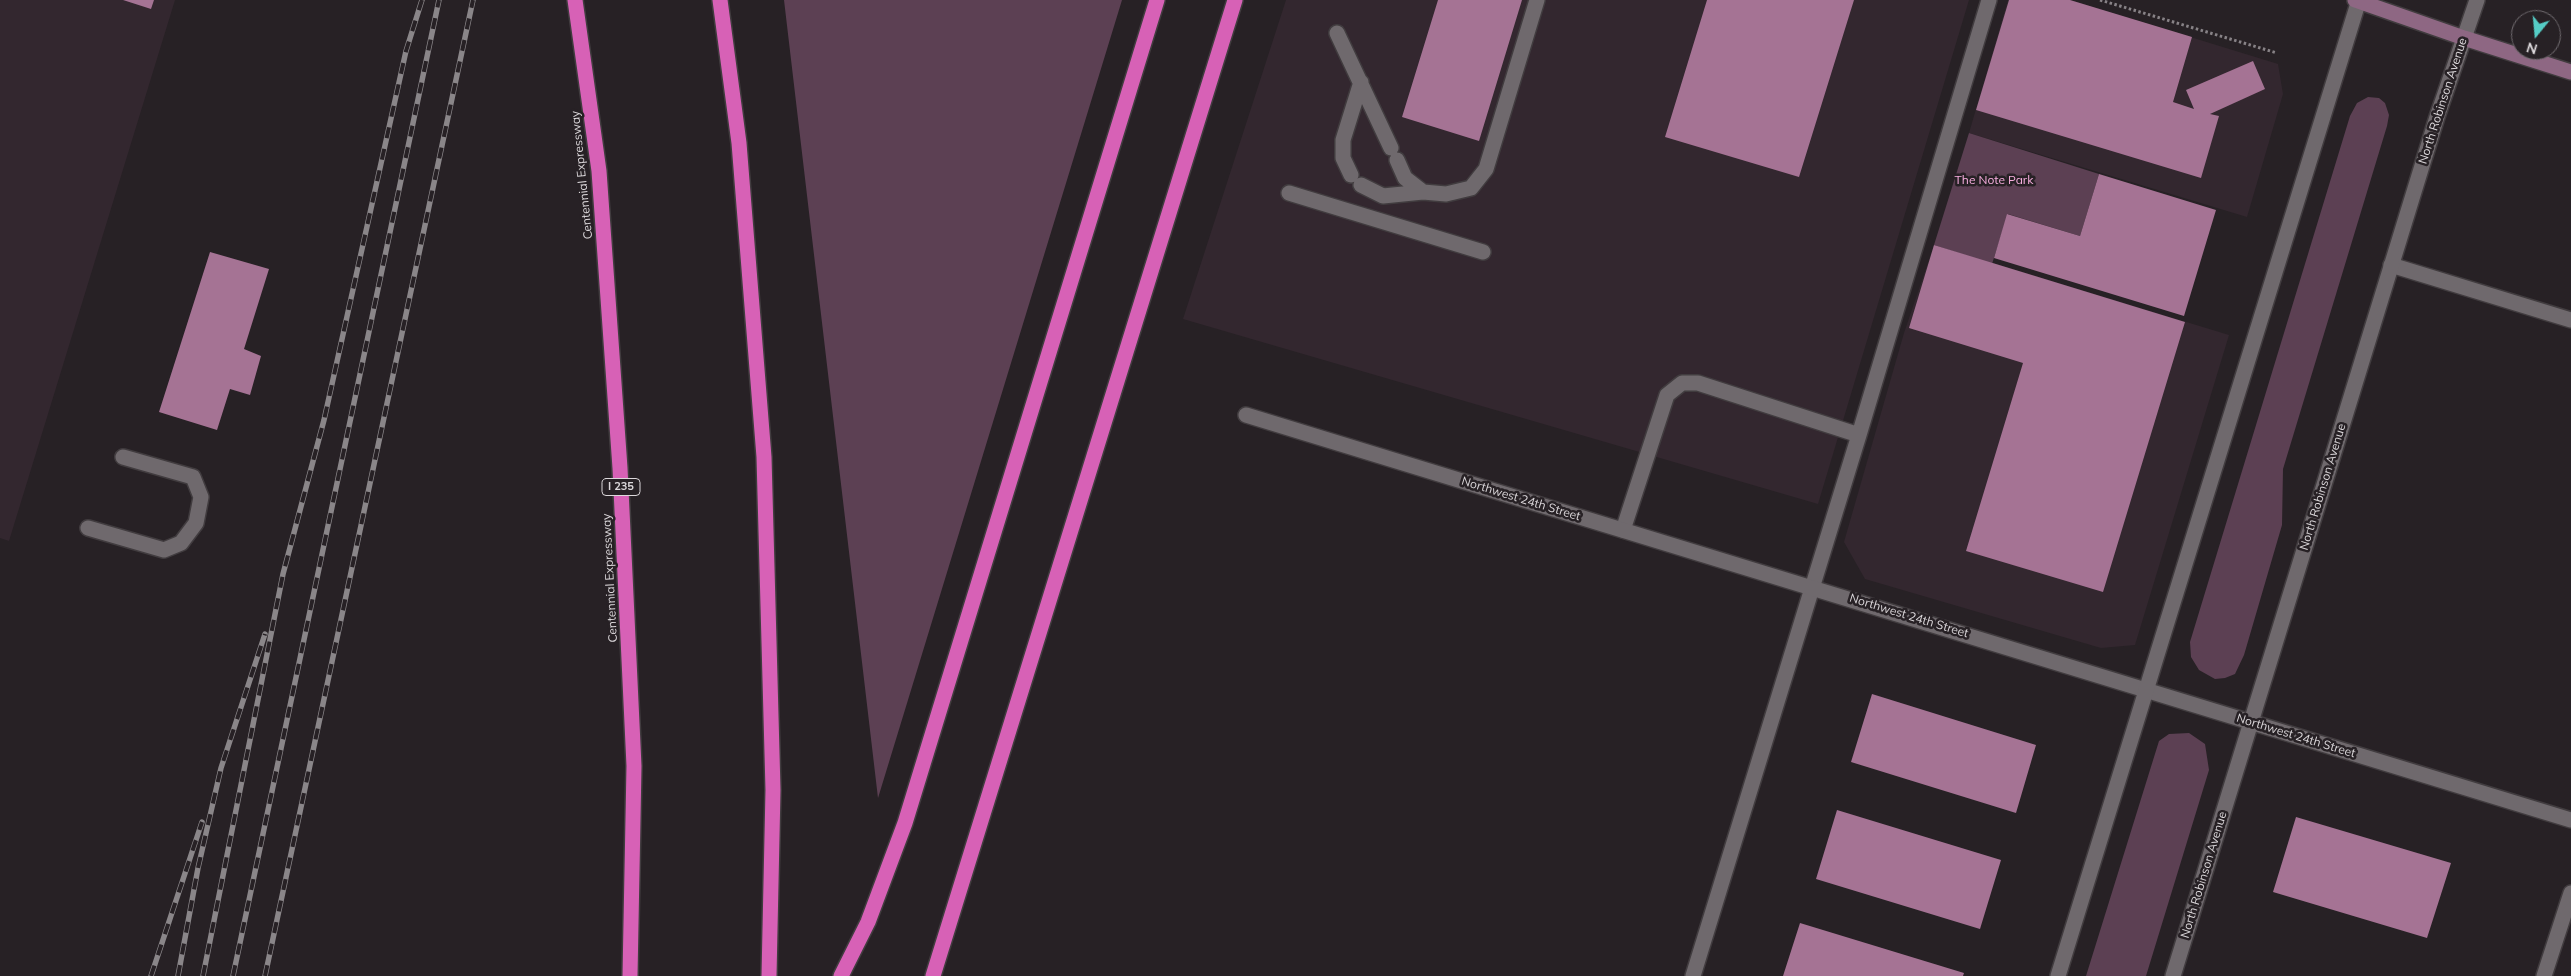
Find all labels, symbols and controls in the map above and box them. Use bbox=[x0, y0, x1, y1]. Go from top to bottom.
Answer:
north arrow bbox=[2511, 10, 2561, 60]
street label: North Robinson Avenue bbox=[2416, 36, 2470, 166]
text: N bbox=[2524, 38, 2540, 59]
street label: Centennial Expressway bbox=[568, 110, 596, 240]
park label: The Note Park bbox=[1955, 173, 2033, 187]
street label: North Robinson Avenue bbox=[2297, 422, 2349, 552]
street label: Northwest 24th Street bbox=[1460, 474, 1582, 524]
road number: I 235 bbox=[602, 478, 640, 496]
street label: Centennial Expressway bbox=[599, 513, 621, 643]
street label: Northwest 24th Street bbox=[1848, 591, 1970, 641]
street label: Northwest 24th Street bbox=[2235, 711, 2357, 761]
street label: North Robinson Avenue bbox=[2178, 810, 2230, 940]

